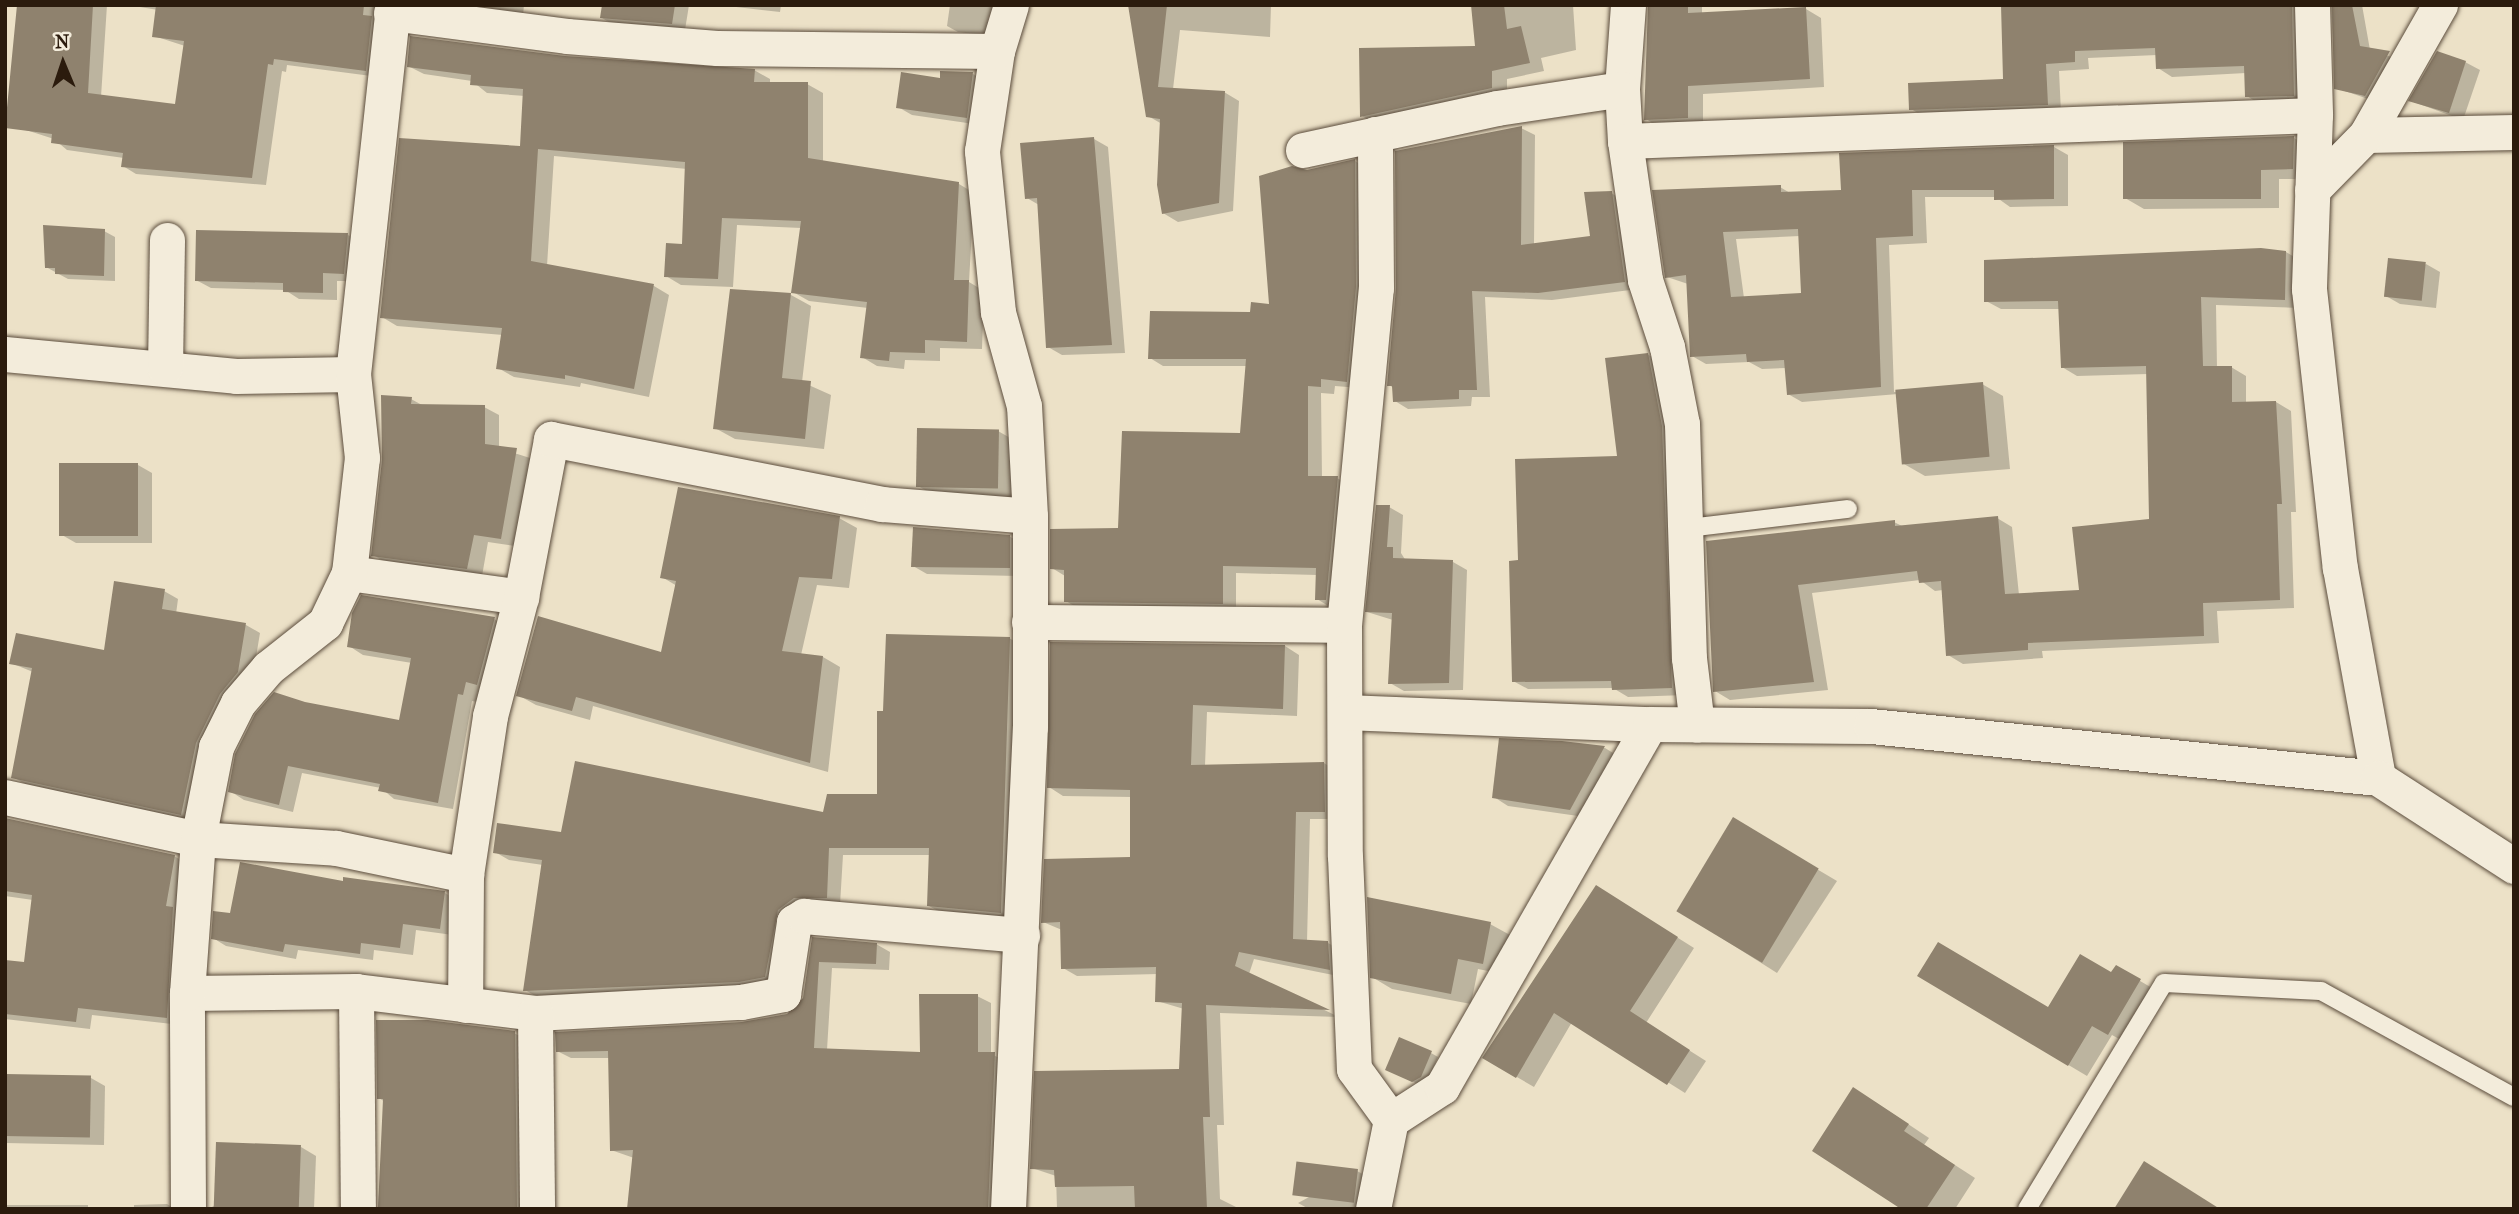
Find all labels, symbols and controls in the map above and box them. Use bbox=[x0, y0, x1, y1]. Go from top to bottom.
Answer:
north arrow bbox=[28, 28, 98, 98]
text: N bbox=[55, 31, 70, 53]

